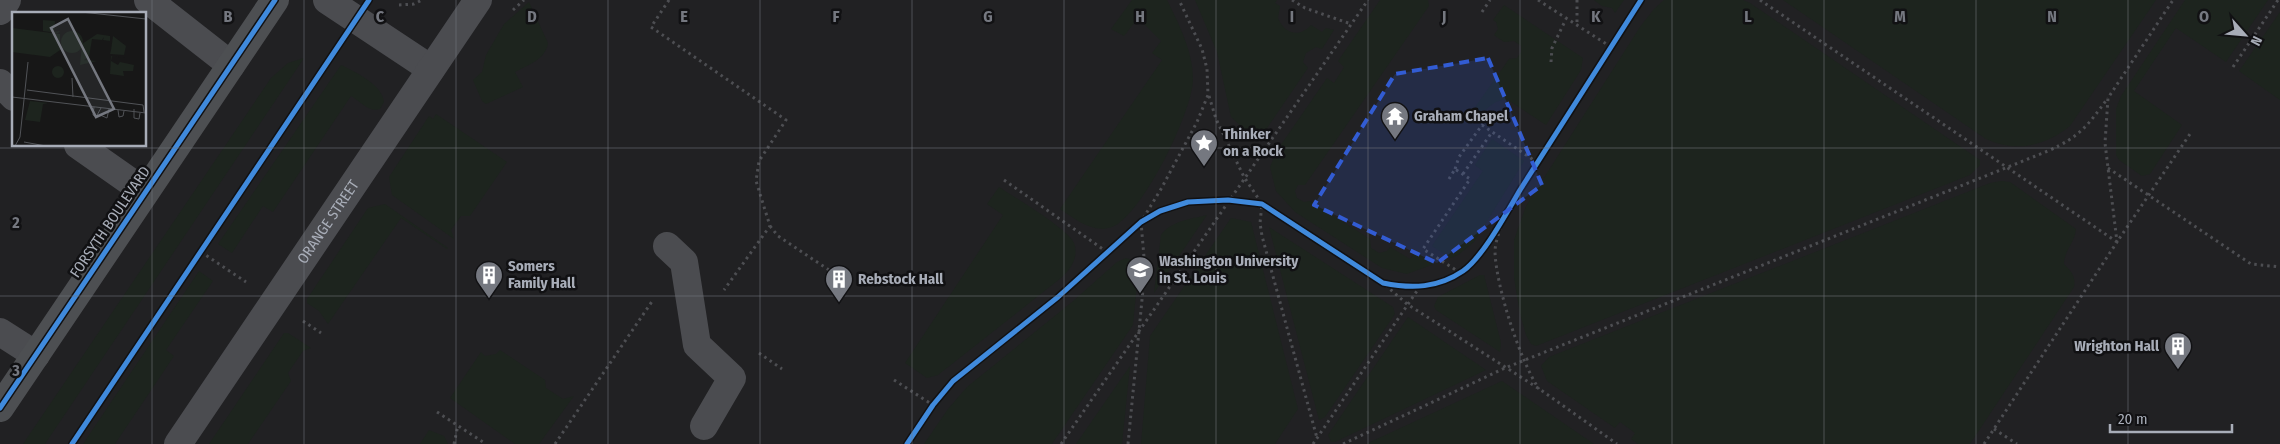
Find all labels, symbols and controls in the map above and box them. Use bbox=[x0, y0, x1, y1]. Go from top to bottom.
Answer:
text: B bbox=[224, 7, 233, 26]
text: C bbox=[376, 7, 385, 26]
text: D bbox=[527, 7, 537, 26]
text: E bbox=[680, 7, 688, 26]
text: F bbox=[832, 7, 840, 26]
text: G bbox=[983, 7, 993, 26]
text: H bbox=[1135, 7, 1145, 26]
text: I bbox=[1290, 7, 1294, 26]
text: J bbox=[1441, 7, 1446, 26]
text: K bbox=[1591, 7, 1601, 26]
text: L bbox=[1744, 7, 1752, 26]
text: M bbox=[1894, 7, 1906, 26]
text: N bbox=[2047, 7, 2057, 26]
text: O bbox=[2199, 7, 2209, 26]
north arrow bbox=[2220, 10, 2270, 60]
inset map bbox=[12, 12, 146, 146]
text: N bbox=[2247, 33, 2266, 48]
temple icon: Graham Chapel bbox=[1380, 101, 1410, 140]
place label: Graham Chapel bbox=[1414, 107, 1509, 125]
place label: Thinker on a Rock bbox=[1223, 125, 1283, 160]
place icon: Thinker on a Rock bbox=[1189, 128, 1219, 167]
street label: FORSYTH BOULEVARD bbox=[66, 163, 154, 281]
street label: ORANGE STREET bbox=[293, 177, 363, 267]
text: 2 bbox=[11, 213, 20, 232]
place label: Washington University in St. Louis bbox=[1159, 252, 1299, 287]
school or university icon: Washington University in St. Louis bbox=[1125, 255, 1155, 294]
place label: Somers Family Hall bbox=[508, 257, 576, 292]
building icon: Somers Family Hall bbox=[474, 260, 504, 299]
building icon: Rebstock Hall bbox=[824, 264, 854, 303]
place label: Rebstock Hall bbox=[858, 270, 944, 288]
building icon: Wrighton Hall bbox=[2163, 331, 2193, 370]
place label: Wrighton Hall bbox=[2074, 337, 2160, 355]
text: 3 bbox=[11, 361, 20, 380]
scale bar bbox=[2110, 402, 2232, 434]
text: 20 m bbox=[2118, 410, 2148, 428]

